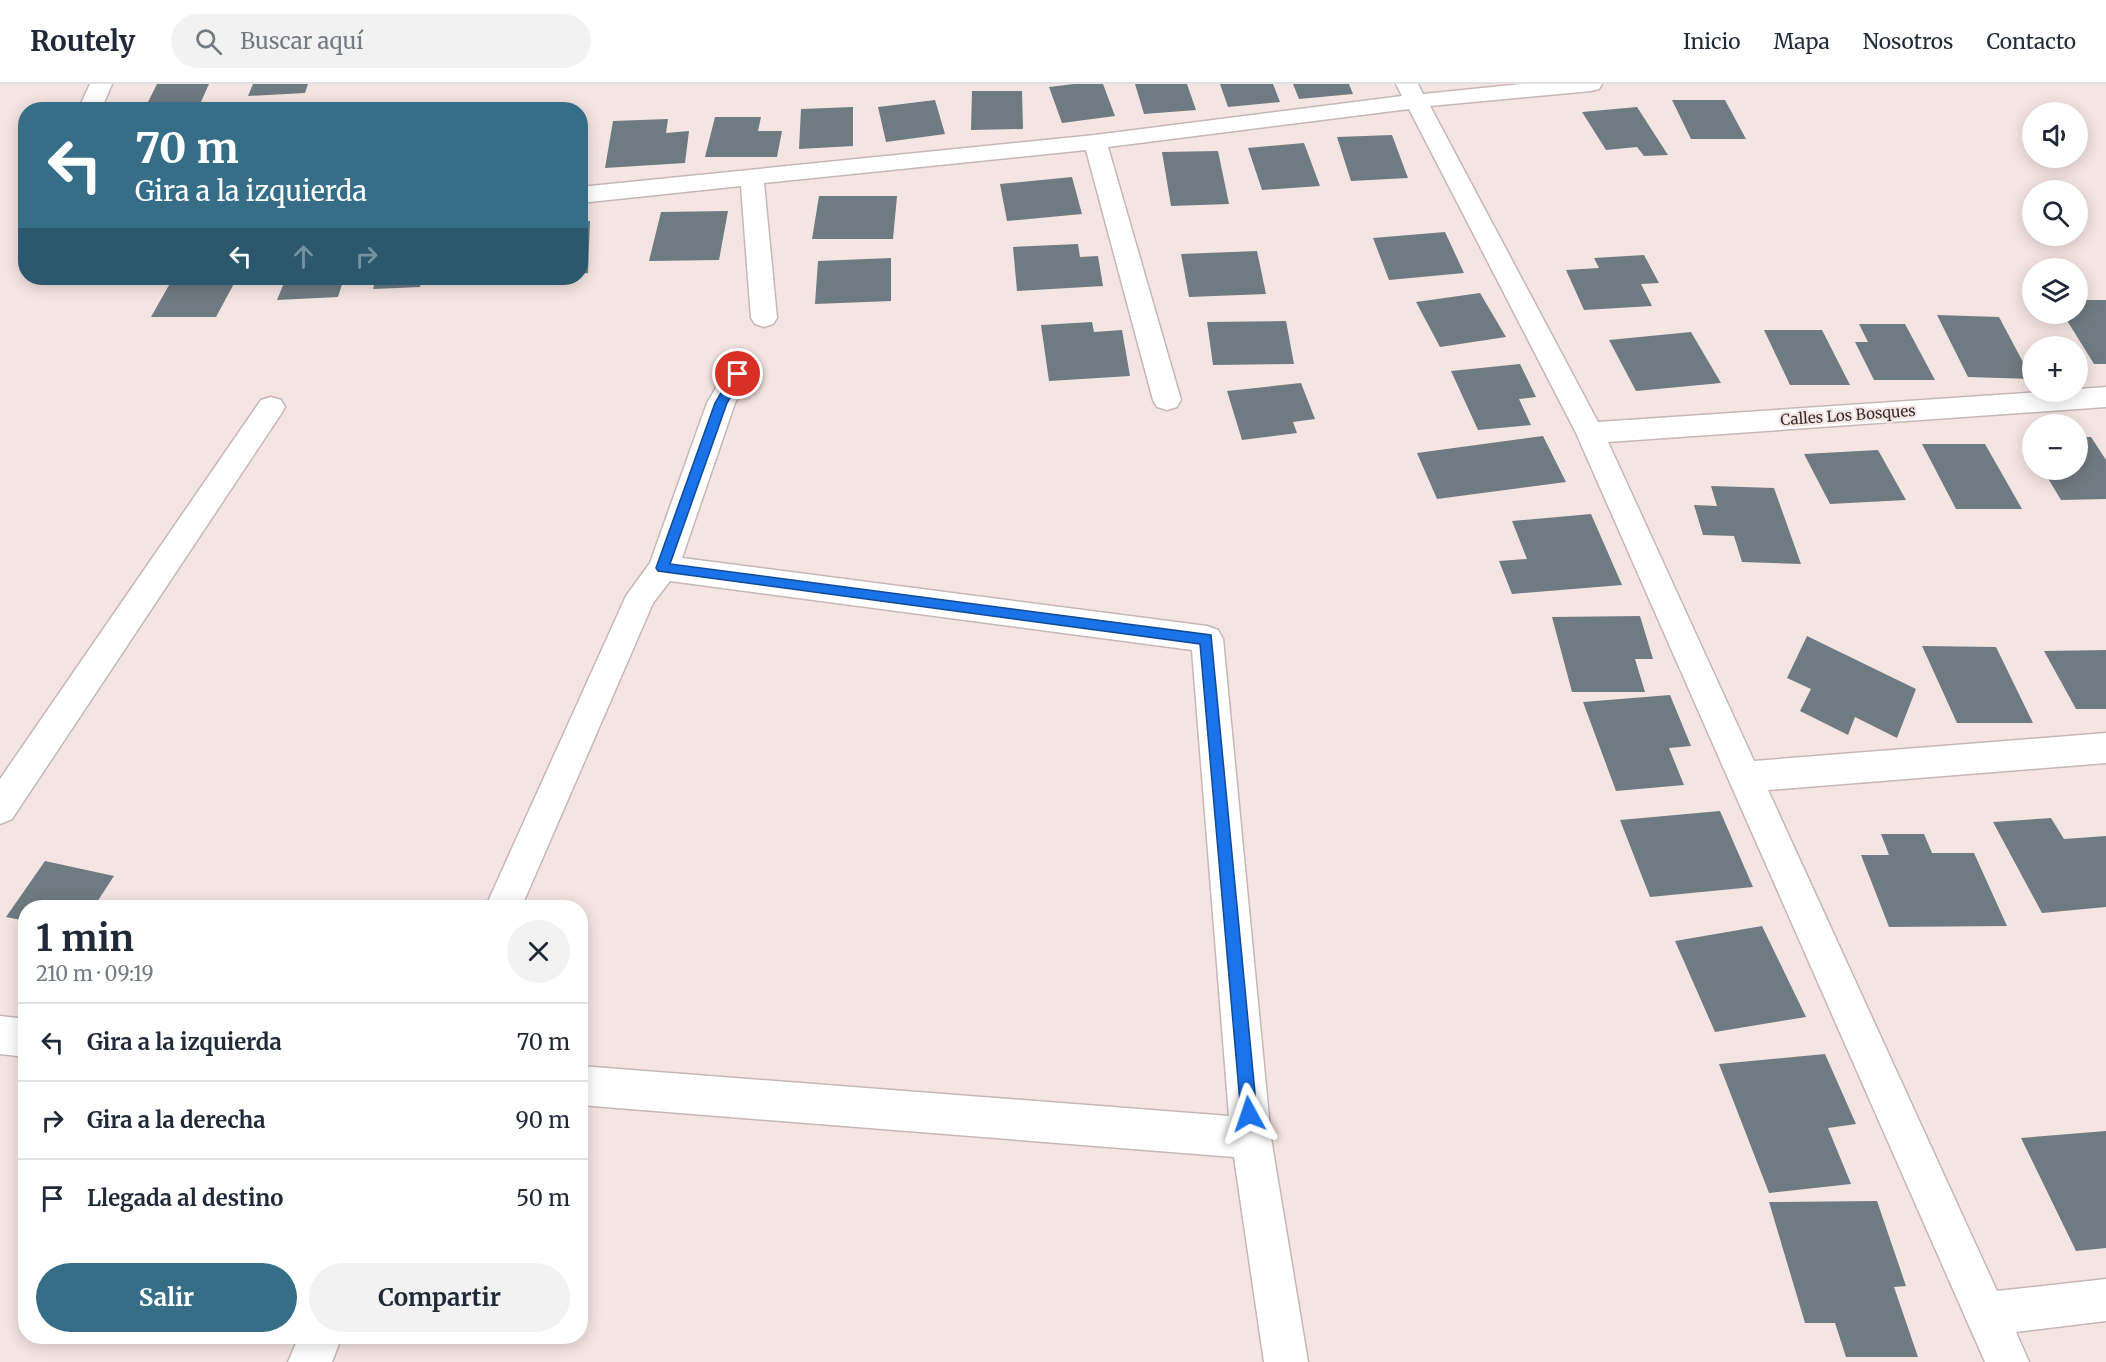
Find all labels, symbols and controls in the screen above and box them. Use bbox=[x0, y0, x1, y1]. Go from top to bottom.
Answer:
search box bbox=[171, 14, 591, 68]
text: Routely bbox=[30, 23, 135, 59]
icon: search bbox=[192, 25, 225, 58]
text: Buscar aquí bbox=[240, 27, 363, 55]
text: Inicio bbox=[1683, 28, 1741, 55]
text: Mapa bbox=[1774, 28, 1830, 55]
text: Nosotros bbox=[1863, 28, 1953, 55]
text: Contacto bbox=[1986, 28, 2076, 55]
map controls bbox=[2022, 102, 2088, 480]
button: sound bbox=[2022, 102, 2088, 168]
text: 70 m bbox=[135, 122, 239, 174]
icon: left bbox=[36, 126, 114, 204]
text: Gira a la izquierda bbox=[135, 174, 367, 208]
button: search bbox=[2022, 180, 2088, 246]
icon: left bbox=[224, 240, 257, 273]
icon: ahead bbox=[287, 240, 320, 273]
icon: right bbox=[350, 240, 383, 273]
button: layers bbox=[2022, 258, 2088, 324]
button: + bbox=[2022, 336, 2088, 402]
pin bbox=[712, 348, 763, 399]
icon: arrive bbox=[721, 357, 754, 390]
street label: Calles Los Bosques bbox=[1780, 401, 1916, 429]
button: − bbox=[2022, 414, 2088, 480]
text: 1 min bbox=[36, 916, 134, 961]
button: close bbox=[507, 920, 570, 983]
text: 210 m · 09:19 bbox=[36, 961, 154, 986]
icon: left bbox=[36, 1026, 69, 1059]
text: Gira a la izquierda bbox=[87, 1028, 282, 1056]
text: 70 m bbox=[517, 1028, 570, 1056]
position arrow bbox=[1217, 1082, 1281, 1146]
icon: right bbox=[36, 1104, 69, 1137]
text: Gira a la derecha bbox=[87, 1106, 265, 1134]
text: 90 m bbox=[515, 1106, 570, 1134]
icon: arrive bbox=[36, 1182, 69, 1215]
text: Llegada al destino bbox=[87, 1184, 283, 1212]
text: 50 m bbox=[516, 1184, 570, 1212]
button: Salir bbox=[36, 1263, 297, 1332]
button: Compartir bbox=[309, 1263, 570, 1332]

